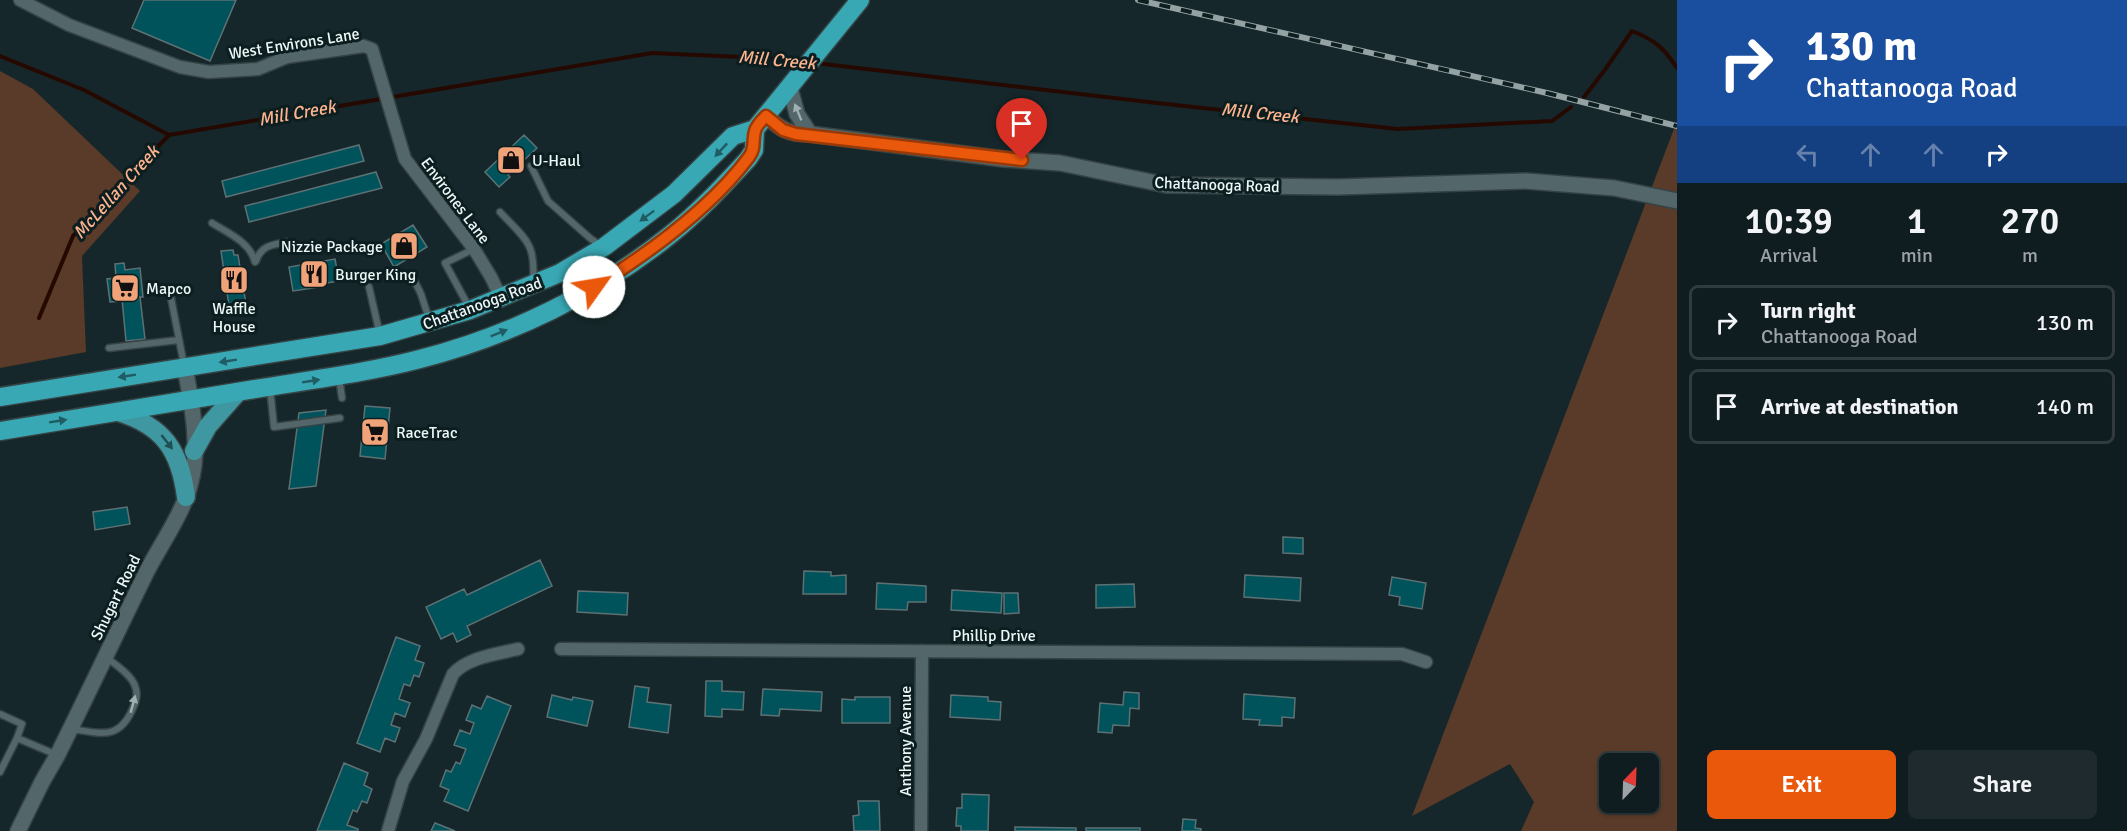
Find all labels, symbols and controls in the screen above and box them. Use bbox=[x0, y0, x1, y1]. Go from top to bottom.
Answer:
text: 130 m bbox=[1806, 21, 1917, 72]
street label: West Environs Lane bbox=[227, 24, 361, 64]
icon: right bbox=[1707, 24, 1785, 102]
water label: Mill Creek bbox=[737, 46, 819, 75]
text: Chattanooga Road bbox=[1806, 72, 2017, 105]
water label: Mill Creek bbox=[257, 95, 339, 131]
pin bbox=[996, 98, 1047, 160]
water label: Mill Creek bbox=[1220, 98, 1302, 128]
one-way arrow bbox=[793, 103, 803, 121]
icon: arrive bbox=[1005, 107, 1038, 140]
icon: left bbox=[1791, 138, 1824, 171]
icon: ahead bbox=[1854, 138, 1887, 171]
icon: ahead bbox=[1917, 138, 1950, 171]
icon: right bbox=[1980, 138, 2013, 171]
water label: McLellan Creek bbox=[68, 139, 165, 243]
one-way arrow bbox=[714, 142, 728, 157]
shop icon: U-Haul bbox=[495, 144, 527, 176]
place label: U-Haul bbox=[532, 151, 581, 171]
street label: Environes Lane bbox=[416, 153, 494, 248]
street label: Chattanooga Road bbox=[1154, 173, 1280, 197]
text: 10:39 bbox=[1745, 199, 1833, 244]
text: 1 bbox=[1907, 199, 1927, 244]
text: 270 bbox=[2001, 199, 2059, 244]
one-way arrow bbox=[639, 209, 655, 222]
shop icon: Nizzie Package bbox=[388, 230, 420, 262]
place label: Nizzie Package bbox=[281, 237, 383, 257]
text: Arrival bbox=[1760, 243, 1818, 268]
text: min bbox=[1901, 243, 1933, 268]
text: m bbox=[2022, 243, 2038, 268]
position arrow bbox=[562, 255, 626, 319]
restaurant icon: Burger King bbox=[298, 258, 330, 290]
restaurant icon: Waffle House bbox=[218, 264, 250, 296]
place label: Burger King bbox=[335, 265, 416, 285]
supermarket icon: Mapco bbox=[109, 272, 141, 304]
street label: Chattanooga Road bbox=[420, 273, 545, 335]
place label: Mapco bbox=[146, 279, 191, 299]
text: Turn right bbox=[1761, 297, 1856, 324]
place label: Waffle House bbox=[212, 299, 256, 337]
icon: right bbox=[1710, 306, 1743, 339]
text: 130 m bbox=[2036, 309, 2094, 336]
text: Chattanooga Road bbox=[1761, 324, 1918, 349]
one-way arrow bbox=[491, 328, 509, 338]
one-way arrow bbox=[219, 356, 238, 365]
one-way arrow bbox=[117, 372, 136, 381]
one-way arrow bbox=[301, 376, 320, 385]
icon: arrive bbox=[1710, 390, 1743, 423]
text: Arrive at destination bbox=[1761, 393, 1958, 420]
text: 140 m bbox=[2036, 393, 2094, 420]
supermarket icon: RaceTrac bbox=[359, 416, 391, 448]
one-way arrow bbox=[48, 417, 67, 426]
place label: RaceTrac bbox=[396, 423, 457, 443]
one-way arrow bbox=[160, 434, 173, 450]
street label: Shugart Road bbox=[87, 551, 145, 643]
street label: Phillip Drive bbox=[952, 626, 1036, 646]
street label: Anthony Avenue bbox=[896, 686, 916, 796]
one-way arrow bbox=[129, 695, 138, 713]
button: Exit bbox=[1707, 750, 1896, 819]
button: Share bbox=[1908, 750, 2097, 819]
north arrow bbox=[1599, 753, 1659, 813]
map controls bbox=[1599, 753, 1659, 813]

